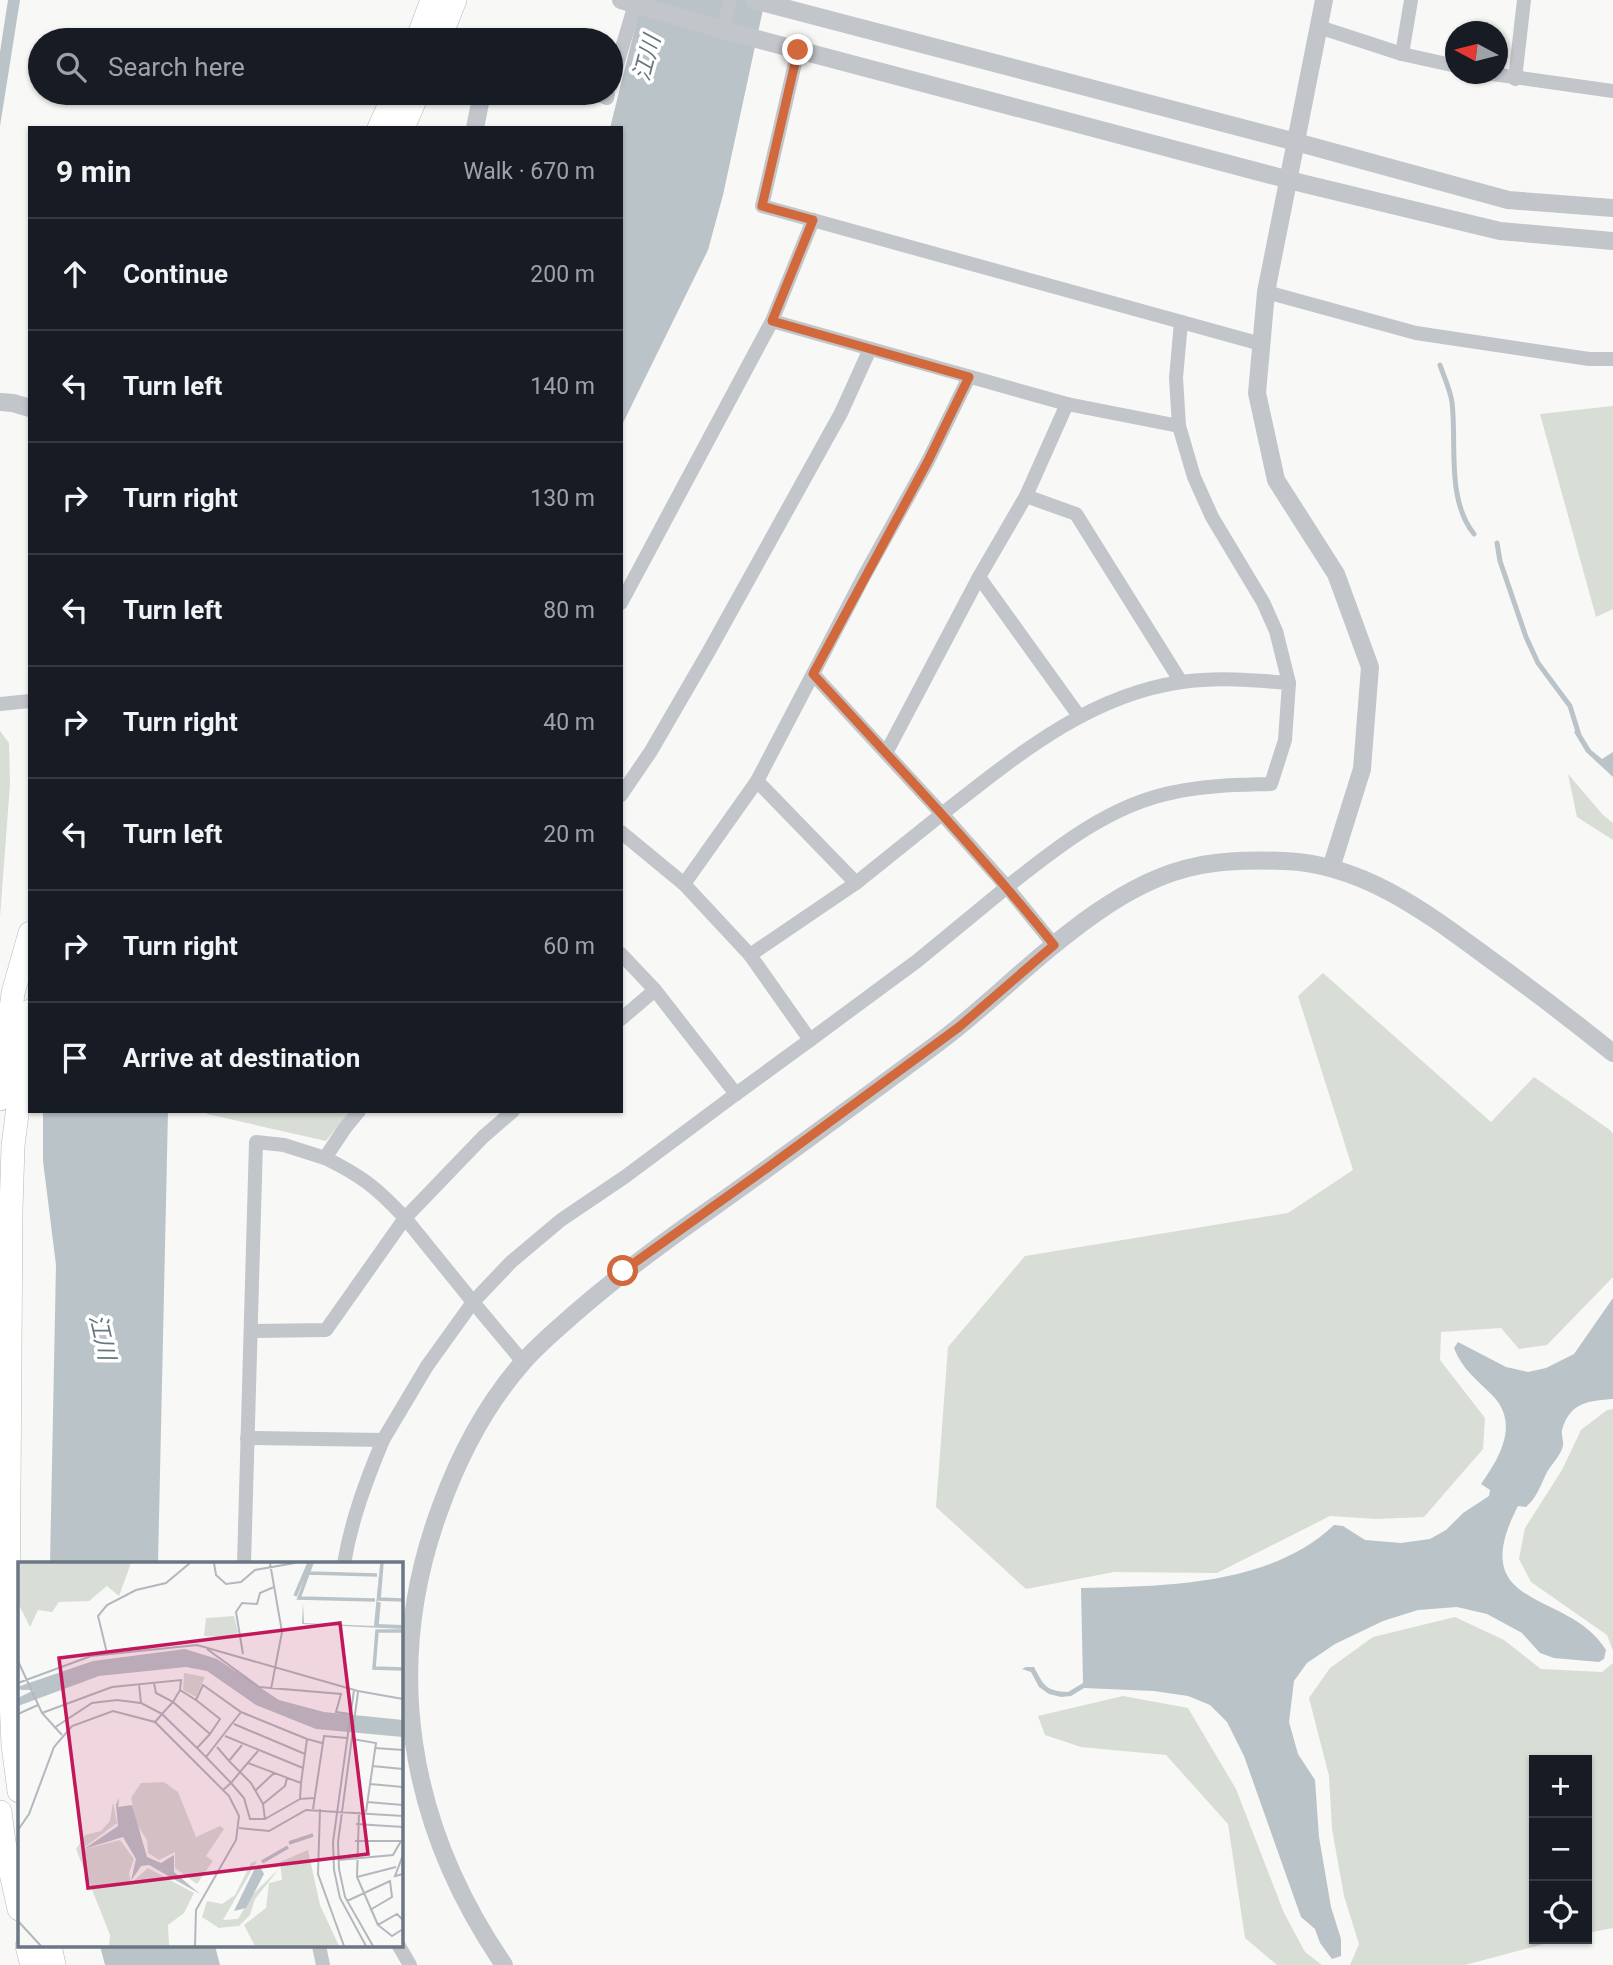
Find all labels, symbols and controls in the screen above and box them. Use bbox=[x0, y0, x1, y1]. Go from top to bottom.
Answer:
north arrow bbox=[1445, 21, 1508, 84]
search box bbox=[28, 28, 623, 105]
water label: 江川 bbox=[628, 29, 667, 84]
route end bbox=[782, 34, 813, 65]
icon: search bbox=[52, 48, 90, 86]
text: Search here bbox=[108, 52, 245, 82]
text: 9 min bbox=[56, 154, 131, 189]
text: Walk · 670 m bbox=[463, 158, 595, 185]
icon: ahead bbox=[56, 255, 94, 293]
text: Continue bbox=[123, 259, 228, 289]
text: 200 m bbox=[530, 261, 595, 288]
icon: left bbox=[56, 367, 94, 405]
text: Turn left bbox=[123, 371, 222, 401]
text: 140 m bbox=[530, 373, 595, 400]
icon: right bbox=[56, 479, 94, 517]
text: Turn right bbox=[123, 483, 238, 513]
text: 130 m bbox=[530, 485, 595, 512]
icon: left bbox=[56, 591, 94, 629]
text: Turn left bbox=[123, 595, 222, 625]
text: 80 m bbox=[543, 597, 595, 624]
icon: right bbox=[56, 703, 94, 741]
text: Turn right bbox=[123, 707, 238, 737]
text: 40 m bbox=[543, 709, 595, 736]
icon: left bbox=[56, 815, 94, 853]
text: Turn left bbox=[123, 819, 222, 849]
text: 20 m bbox=[543, 821, 595, 848]
icon: right bbox=[56, 927, 94, 965]
text: Turn right bbox=[123, 931, 238, 961]
text: 60 m bbox=[543, 933, 595, 960]
icon: arrive bbox=[56, 1039, 94, 1077]
text: Arrive at destination bbox=[123, 1043, 360, 1073]
route start bbox=[607, 1255, 638, 1286]
water label: 江川 bbox=[84, 1312, 121, 1365]
inset map bbox=[18, 1562, 402, 1948]
map controls bbox=[1529, 1755, 1592, 1944]
button: + bbox=[1529, 1755, 1592, 1818]
button: − bbox=[1529, 1818, 1592, 1881]
button: locate bbox=[1529, 1881, 1592, 1944]

